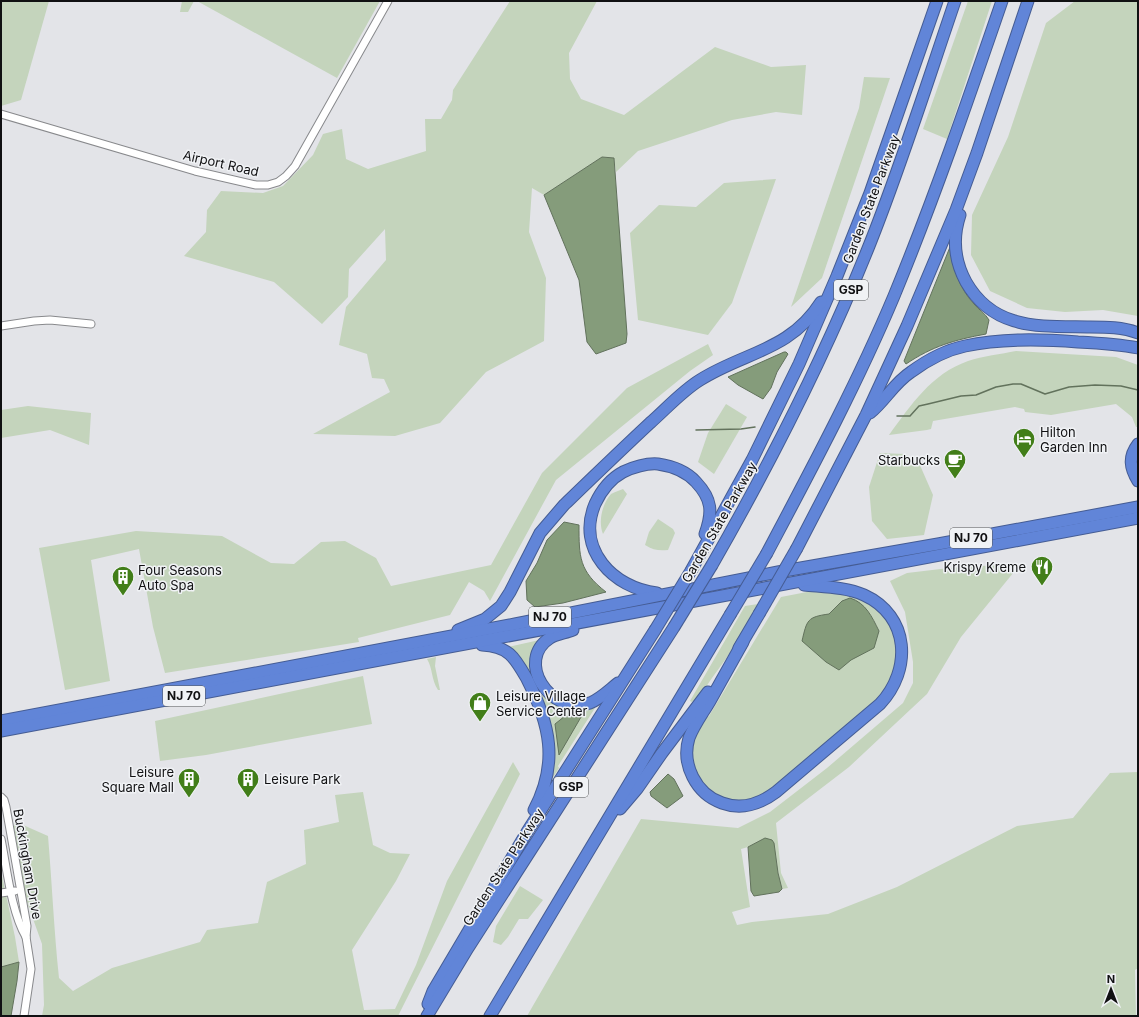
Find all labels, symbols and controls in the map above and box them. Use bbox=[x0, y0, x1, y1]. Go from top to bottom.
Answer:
street label: Garden State Parkway bbox=[839, 132, 903, 266]
street label: Airport Road bbox=[181, 146, 261, 180]
road number: GSP bbox=[834, 280, 868, 300]
place label: Hilton Garden Inn bbox=[1040, 424, 1107, 455]
hotel icon: Hilton Garden Inn bbox=[1011, 426, 1037, 459]
cafe icon: Starbucks bbox=[942, 447, 968, 480]
place label: Starbucks bbox=[878, 452, 940, 468]
street label: Garden State Parkway bbox=[678, 459, 760, 585]
road number: NJ 70 bbox=[950, 528, 992, 548]
restaurant icon: Krispy Kreme bbox=[1029, 554, 1055, 587]
place label: Krispy Kreme bbox=[944, 559, 1026, 575]
place label: Four Seasons Auto Spa bbox=[138, 562, 222, 593]
building icon: Four Seasons Auto Spa bbox=[110, 564, 136, 597]
road number: NJ 70 bbox=[529, 607, 571, 627]
road number: NJ 70 bbox=[163, 686, 205, 706]
place label: Leisure Village Service Center bbox=[496, 688, 588, 719]
shop icon: Leisure Village Service Center bbox=[467, 690, 493, 723]
place label: Leisure Square Mall bbox=[101, 764, 174, 795]
building icon: Leisure Square Mall bbox=[176, 766, 202, 799]
building icon: Leisure Park bbox=[235, 766, 261, 799]
place label: Leisure Park bbox=[264, 771, 340, 787]
road number: GSP bbox=[554, 777, 588, 797]
street label: Garden State Parkway bbox=[459, 805, 547, 929]
street label: Buckingham Drive bbox=[10, 808, 46, 920]
north arrow bbox=[1091, 969, 1131, 1009]
text: N bbox=[1107, 972, 1115, 986]

